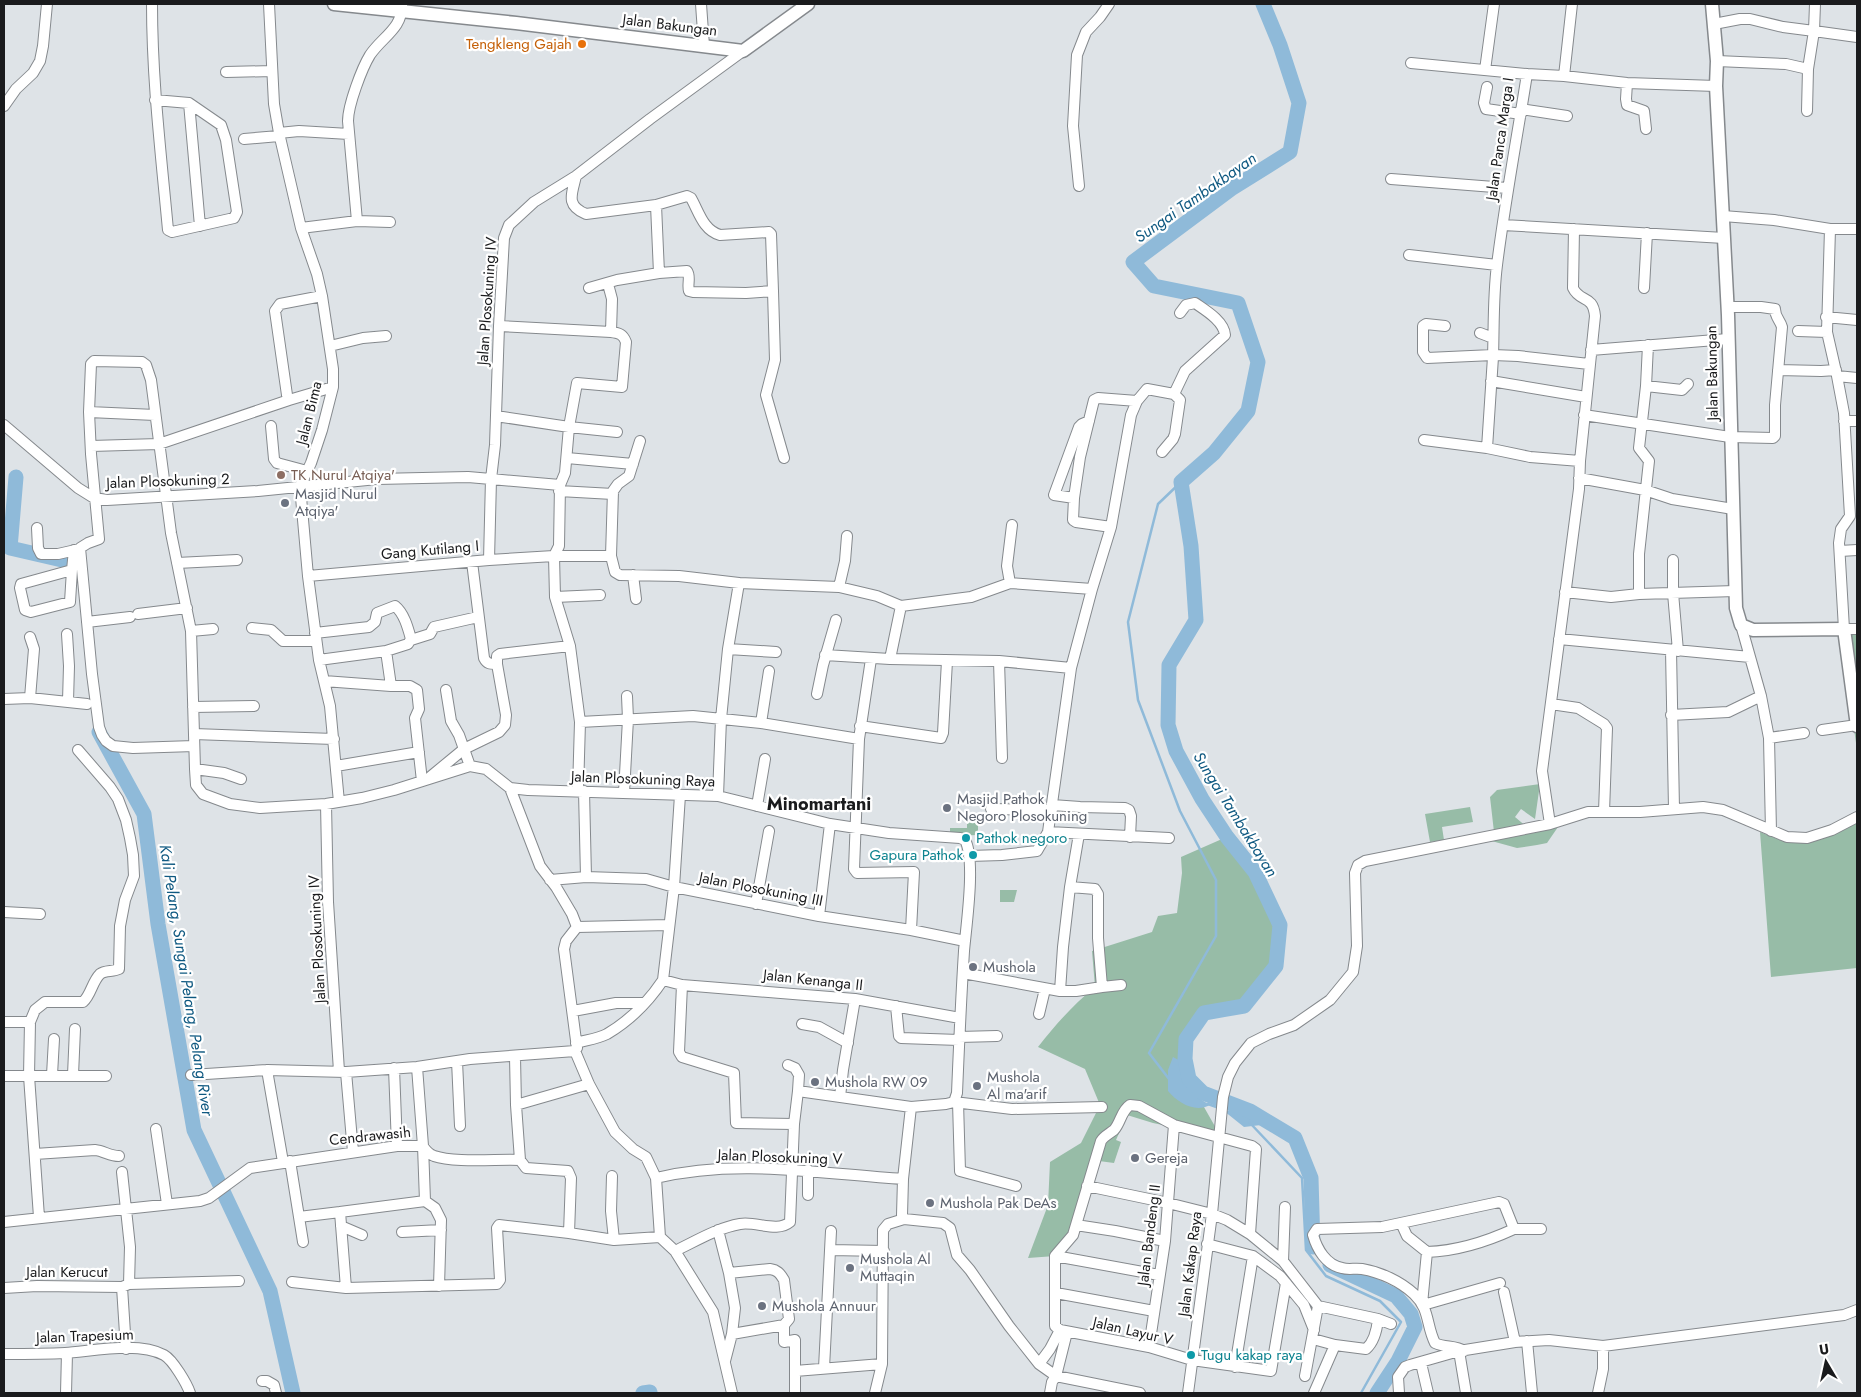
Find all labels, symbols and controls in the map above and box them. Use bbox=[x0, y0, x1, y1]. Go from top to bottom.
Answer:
street label: Jalan Bakungan bbox=[619, 8, 719, 42]
place label: Tengkleng Gajah bbox=[466, 33, 572, 55]
marker: Tengkleng Gajah bbox=[576, 38, 588, 50]
street label: Jalan Panca Marga I bbox=[1480, 76, 1520, 204]
water label: Sungai Tambakbayan bbox=[1130, 147, 1261, 248]
street label: Jalan Plosokuning IV bbox=[471, 236, 502, 368]
street label: Jalan Bakungan bbox=[1700, 325, 1724, 423]
street label: Jalan Bima bbox=[290, 379, 328, 449]
place label: TK Nurul Atqiya' bbox=[291, 464, 395, 486]
street label: Jalan Plosokuning 2 bbox=[104, 468, 230, 494]
marker: TK Nurul Atqiya' bbox=[275, 469, 287, 481]
place label: Masjid Nurul Atqiya' bbox=[295, 483, 377, 522]
marker: Masjid Nurul Atqiya' bbox=[279, 497, 291, 509]
street label: Gang Kutilang I bbox=[380, 535, 480, 565]
water label: Sungai Tambakbayan bbox=[1188, 747, 1283, 881]
street label: Jalan Plosokuning Raya bbox=[568, 765, 716, 793]
place label: Masjid Pathok Negoro Plosokuning bbox=[957, 788, 1087, 827]
district label: Minomartani bbox=[767, 791, 871, 817]
marker: Masjid Pathok Negoro Plosokuning bbox=[941, 802, 953, 814]
place label: Pathok negoro bbox=[976, 827, 1067, 849]
marker: Pathok negoro bbox=[960, 832, 972, 844]
water label: Kali Pelang, Sungai Pelang, Pelang River bbox=[154, 843, 220, 1119]
place label: Gapura Pathok bbox=[870, 844, 963, 866]
marker: Gapura Pathok bbox=[967, 849, 979, 861]
street label: Jalan Plosokuning III bbox=[695, 866, 825, 912]
street label: Jalan Plosokuning IV bbox=[303, 874, 331, 1006]
place label: Mushola bbox=[983, 956, 1036, 978]
marker: Mushola bbox=[967, 961, 979, 973]
street label: Jalan Kenanga II bbox=[760, 964, 864, 996]
place label: Mushola Al ma'arif bbox=[987, 1066, 1047, 1105]
place label: Mushola RW 09 bbox=[825, 1071, 928, 1093]
marker: Mushola RW 09 bbox=[809, 1076, 821, 1088]
marker: Mushola Al ma'arif bbox=[971, 1080, 983, 1092]
street label: Cendrawasih bbox=[328, 1121, 412, 1151]
street label: Jalan Plosokuning V bbox=[715, 1144, 843, 1170]
place label: Gereja bbox=[1145, 1147, 1188, 1169]
marker: Gereja bbox=[1129, 1152, 1141, 1164]
street label: Jalan Bandeng II bbox=[1132, 1183, 1166, 1289]
place label: Mushola Pak DeAs bbox=[940, 1192, 1057, 1214]
marker: Mushola Pak DeAs bbox=[924, 1197, 936, 1209]
street label: Jalan Kakap Raya bbox=[1172, 1210, 1207, 1320]
place label: Mushola Al Muttaqin bbox=[860, 1248, 931, 1287]
street label: Jalan Kerucut bbox=[24, 1261, 108, 1283]
marker: Mushola Al Muttaqin bbox=[844, 1262, 856, 1274]
place label: Mushola Annuur bbox=[772, 1295, 877, 1317]
marker: Mushola Annuur bbox=[756, 1300, 768, 1312]
street label: Jalan Layur V bbox=[1089, 1311, 1175, 1351]
street label: Jalan Trapesium bbox=[34, 1323, 134, 1349]
north arrow bbox=[1801, 1337, 1851, 1387]
text: U bbox=[1818, 1339, 1830, 1360]
place label: Tugu kakap raya bbox=[1201, 1344, 1302, 1366]
marker: Tugu kakap raya bbox=[1185, 1349, 1197, 1361]

